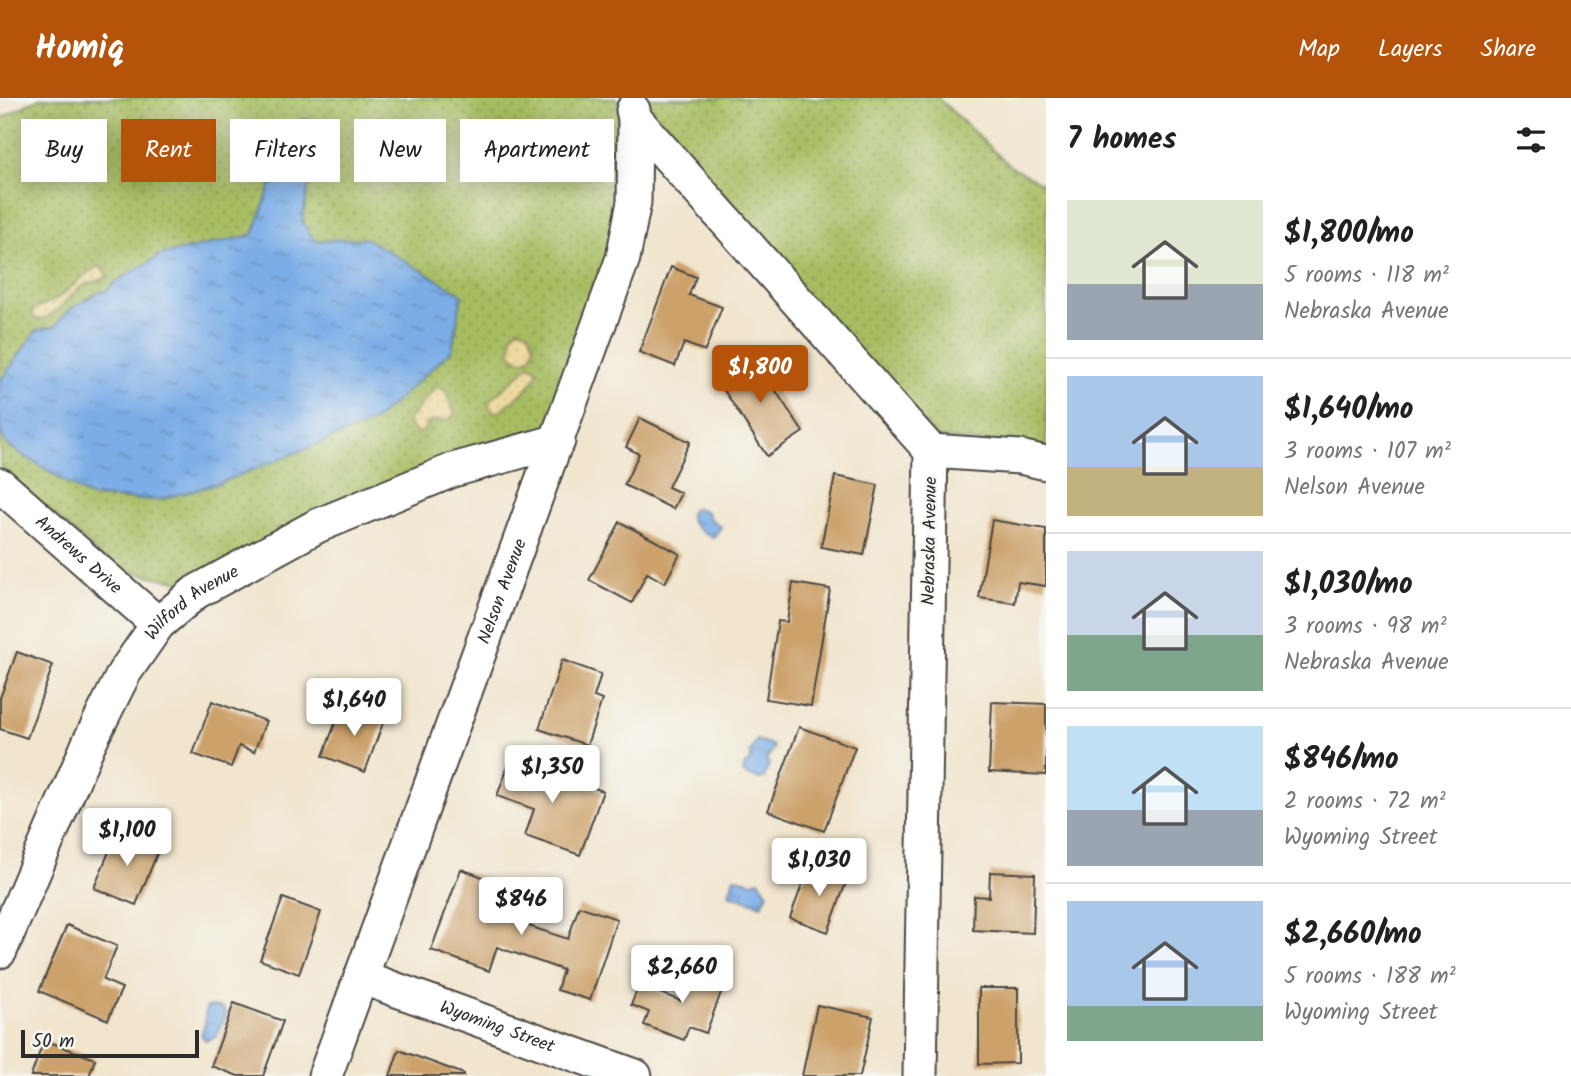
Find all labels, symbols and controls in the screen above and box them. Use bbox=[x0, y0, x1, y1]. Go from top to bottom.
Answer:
text: Homiq bbox=[35, 23, 124, 76]
text: Map bbox=[1298, 30, 1340, 69]
text: Layers bbox=[1378, 30, 1442, 69]
text: Share bbox=[1480, 30, 1536, 69]
text: 7 homes bbox=[1067, 116, 1177, 164]
chip: Buy bbox=[21, 119, 107, 182]
chip: Rent bbox=[121, 119, 216, 182]
chip: Filters bbox=[230, 119, 340, 182]
chip: New bbox=[354, 119, 446, 182]
chip: Apartment bbox=[460, 119, 614, 182]
icon: filters bbox=[1512, 121, 1550, 159]
text: $1,800/mo bbox=[1284, 210, 1414, 258]
icon: home bbox=[1123, 228, 1207, 312]
text: 5 rooms · 118 m² bbox=[1284, 258, 1449, 294]
text: Nebraska Avenue bbox=[1284, 294, 1449, 330]
pin: $1,800 bbox=[703, 345, 817, 405]
text: $1,800 bbox=[728, 350, 792, 386]
text: $1,640/mo bbox=[1284, 386, 1413, 434]
icon: home bbox=[1123, 404, 1207, 488]
text: 3 rooms · 107 m² bbox=[1284, 434, 1451, 470]
text: Nelson Avenue bbox=[1284, 470, 1425, 506]
street label: Nebraska Avenue bbox=[915, 476, 946, 606]
street label: Andrews Drive bbox=[28, 509, 128, 602]
street label: Nelson Avenue bbox=[471, 535, 536, 649]
street label: Wilford Avenue bbox=[138, 558, 245, 647]
text: $1,030/mo bbox=[1284, 561, 1413, 609]
icon: home bbox=[1123, 579, 1207, 663]
text: 3 rooms · 98 m² bbox=[1284, 609, 1447, 645]
text: Nebraska Avenue bbox=[1284, 645, 1449, 681]
pin: $1,640 bbox=[297, 678, 411, 738]
text: $1,640 bbox=[322, 683, 386, 719]
text: $846/mo bbox=[1284, 736, 1399, 784]
pin: $1,350 bbox=[495, 746, 609, 805]
text: $1,350 bbox=[521, 750, 583, 786]
icon: home bbox=[1123, 754, 1207, 838]
text: 2 rooms · 72 m² bbox=[1284, 784, 1446, 820]
pin: $1,100 bbox=[70, 808, 184, 868]
text: $1,100 bbox=[98, 813, 156, 849]
text: Wyoming Street bbox=[1284, 820, 1438, 856]
pin: $1,030 bbox=[762, 838, 876, 898]
text: $1,030 bbox=[788, 843, 850, 879]
pin: $846 bbox=[480, 878, 562, 937]
text: $846 bbox=[495, 882, 547, 918]
text: $2,660/mo bbox=[1284, 911, 1422, 959]
icon: home bbox=[1123, 929, 1207, 1013]
pin: $2,660 bbox=[625, 946, 739, 1005]
text: $2,660 bbox=[647, 950, 717, 986]
text: 5 rooms · 188 m² bbox=[1284, 959, 1456, 995]
street label: Wyoming Street bbox=[435, 994, 559, 1062]
text: Wyoming Street bbox=[1284, 995, 1438, 1031]
scale bar bbox=[21, 1027, 200, 1059]
text: 50 m bbox=[32, 1027, 74, 1057]

